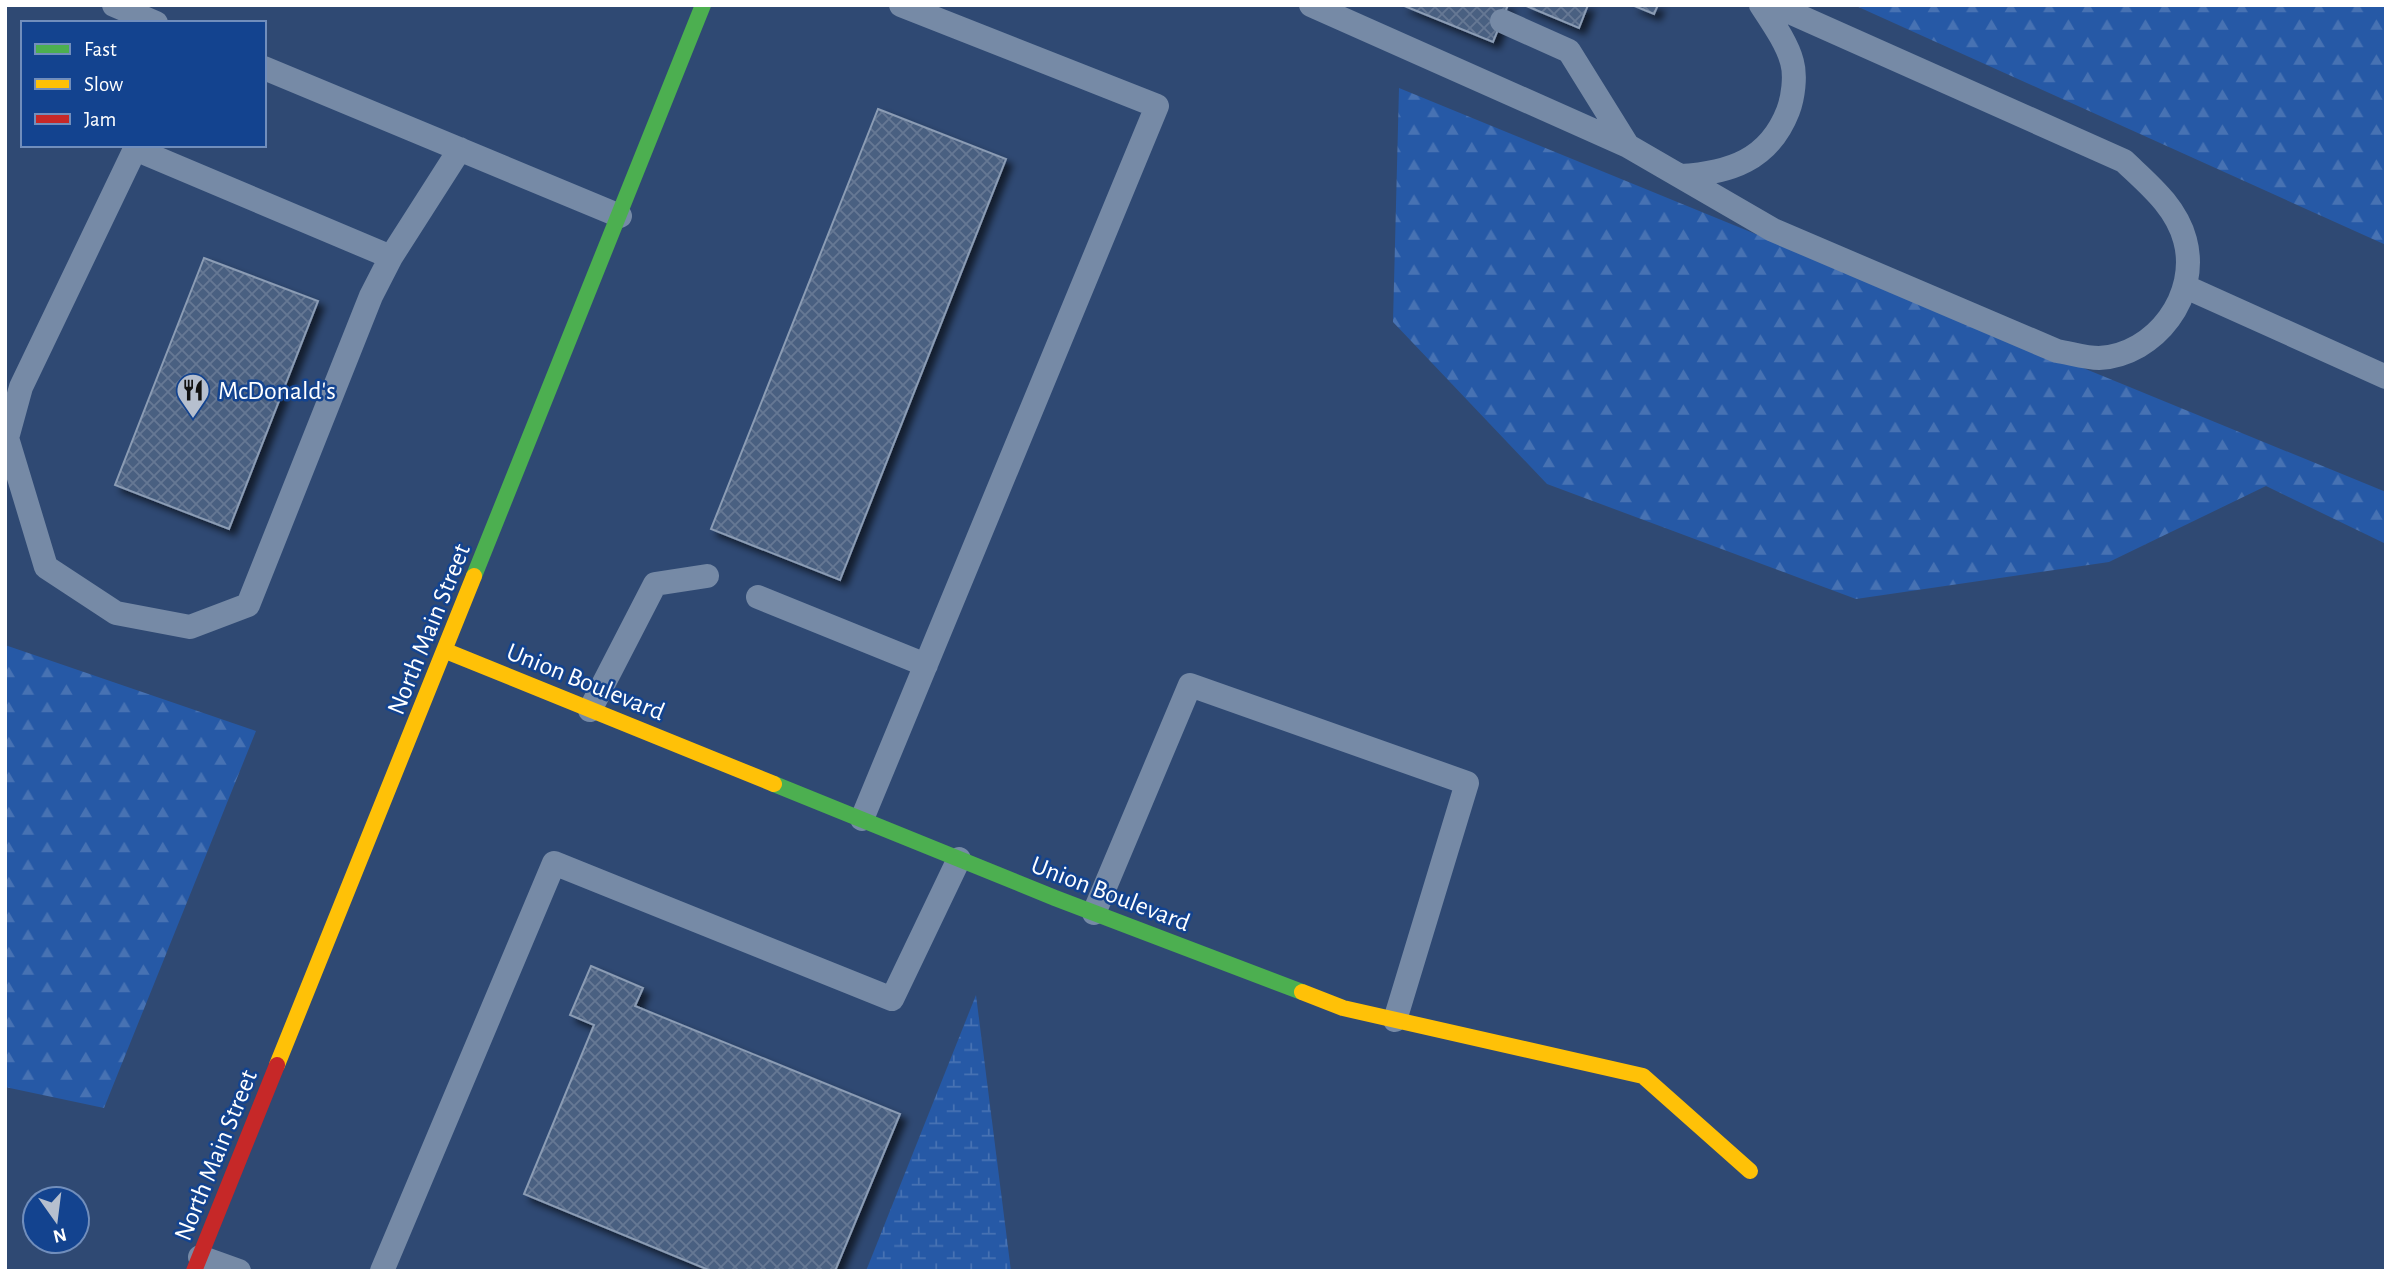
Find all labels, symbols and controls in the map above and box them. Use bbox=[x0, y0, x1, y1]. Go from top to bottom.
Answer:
legend bbox=[21, 21, 266, 147]
text: Fast bbox=[84, 39, 117, 60]
text: Slow bbox=[84, 74, 123, 95]
text: Jam bbox=[84, 109, 116, 130]
restaurant icon: McDonald's bbox=[174, 371, 212, 420]
place label: McDonald's bbox=[218, 378, 336, 404]
street label: North Main Street bbox=[383, 540, 475, 718]
street label: Union Boulevard bbox=[503, 638, 668, 725]
street label: Union Boulevard bbox=[1028, 852, 1194, 936]
street label: North Main Street bbox=[170, 1066, 262, 1244]
north arrow bbox=[21, 1185, 91, 1255]
text: N bbox=[51, 1224, 68, 1246]

